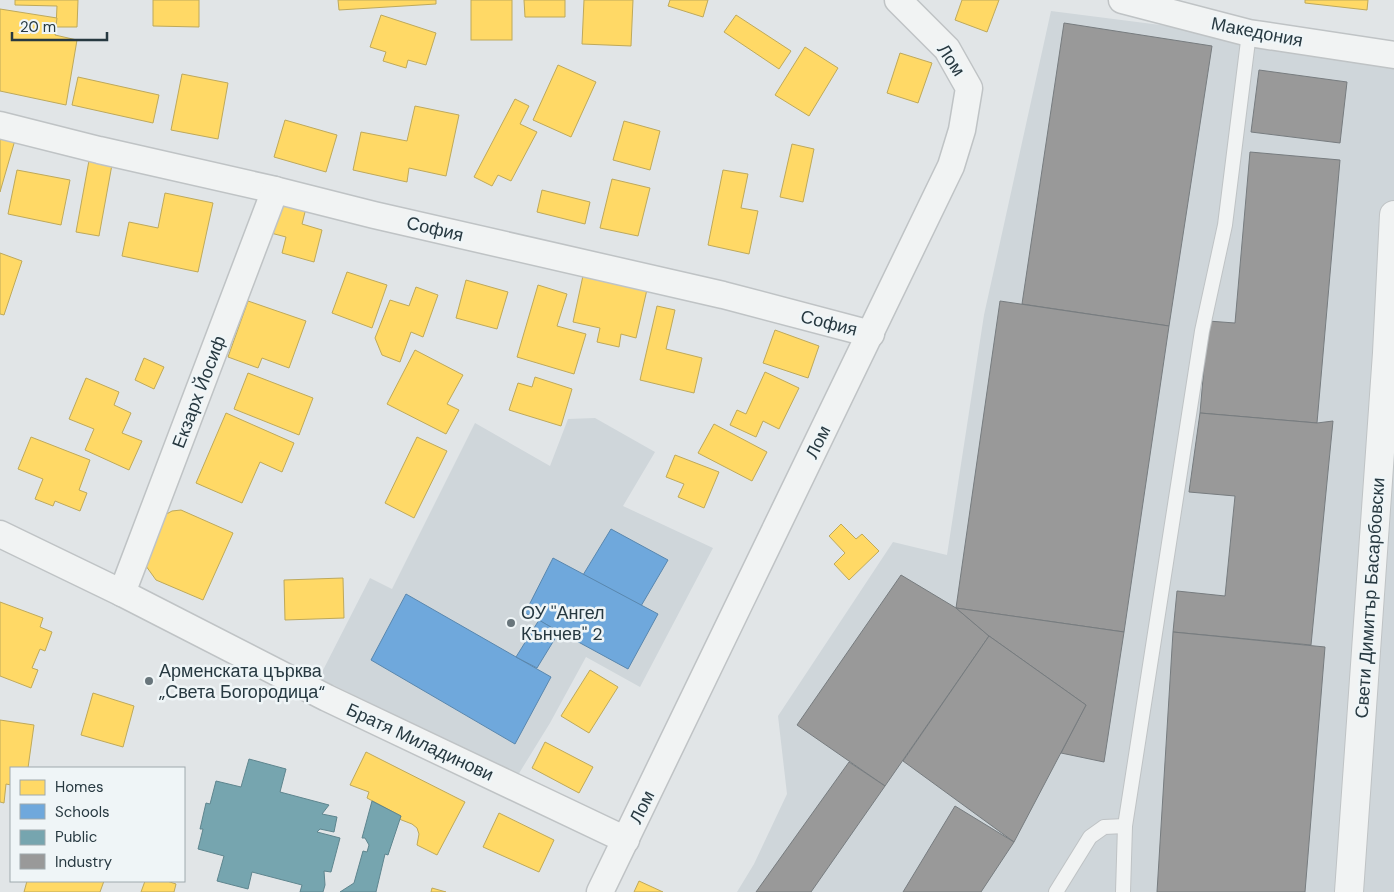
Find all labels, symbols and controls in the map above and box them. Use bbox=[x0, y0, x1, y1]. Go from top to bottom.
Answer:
scale bar bbox=[12, 10, 108, 42]
street label: Македония bbox=[1209, 11, 1305, 53]
text: 20 m bbox=[20, 17, 56, 37]
street label: Лом bbox=[931, 39, 971, 81]
street label: София bbox=[404, 211, 466, 247]
street label: София bbox=[798, 304, 860, 342]
street label: Екзарх Йосиф bbox=[167, 332, 232, 452]
street label: Лом bbox=[800, 421, 836, 463]
street label: Свети Димитър Басарбовски bbox=[1350, 477, 1390, 719]
place label: ОУ ''Ангел Кънчев'' 2 bbox=[521, 601, 605, 646]
marker: ОУ ''Ангел Кънчев'' 2 bbox=[505, 617, 517, 629]
place label: Арменската църква „Света Богородица“ bbox=[159, 659, 325, 704]
marker: Арменската църква „Света Богородица“ bbox=[143, 675, 155, 687]
street label: Братя Миладинови bbox=[342, 697, 498, 787]
legend bbox=[10, 767, 185, 882]
text: Homes bbox=[55, 777, 104, 797]
street label: Лом bbox=[624, 786, 660, 828]
text: Schools bbox=[55, 802, 110, 822]
text: Public bbox=[55, 827, 97, 847]
text: Industry bbox=[55, 852, 113, 872]

